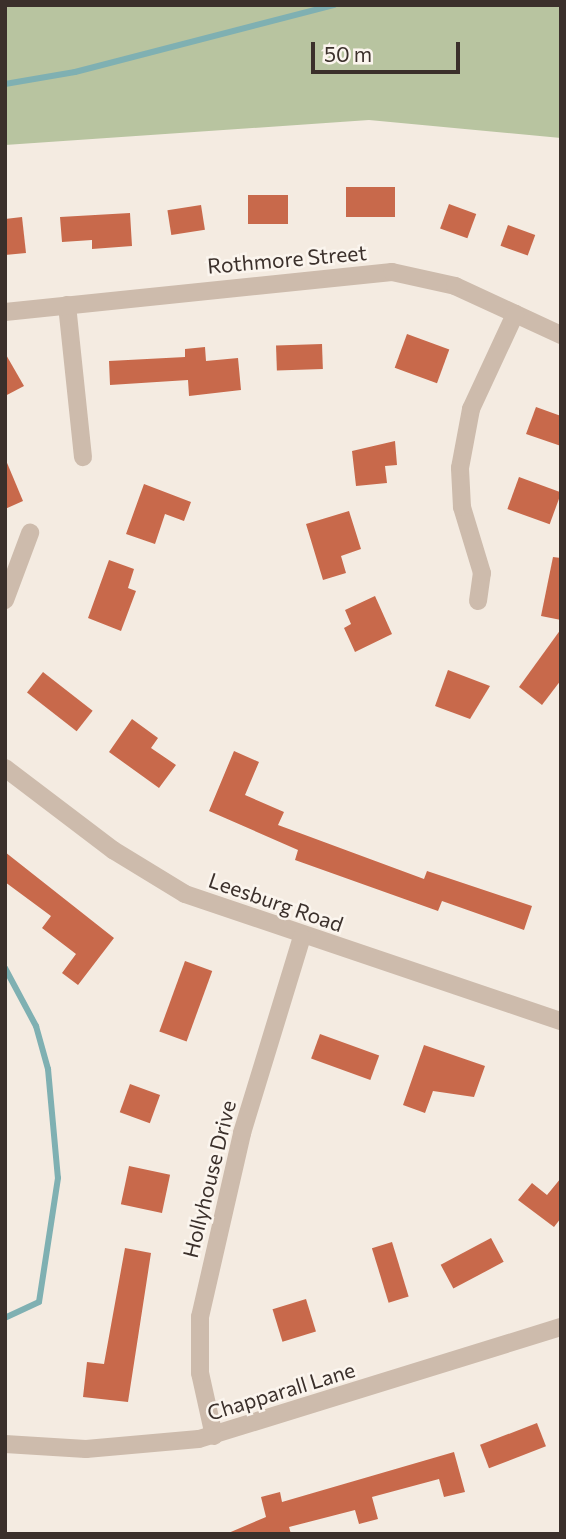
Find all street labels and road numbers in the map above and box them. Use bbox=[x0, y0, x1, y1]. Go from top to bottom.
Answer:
street label: Rothmore Street bbox=[206, 239, 368, 279]
street label: Leesburg Road bbox=[205, 867, 347, 937]
street label: Hollyhouse Drive bbox=[177, 1098, 241, 1260]
street label: Chapparall Lane bbox=[204, 1357, 358, 1425]

